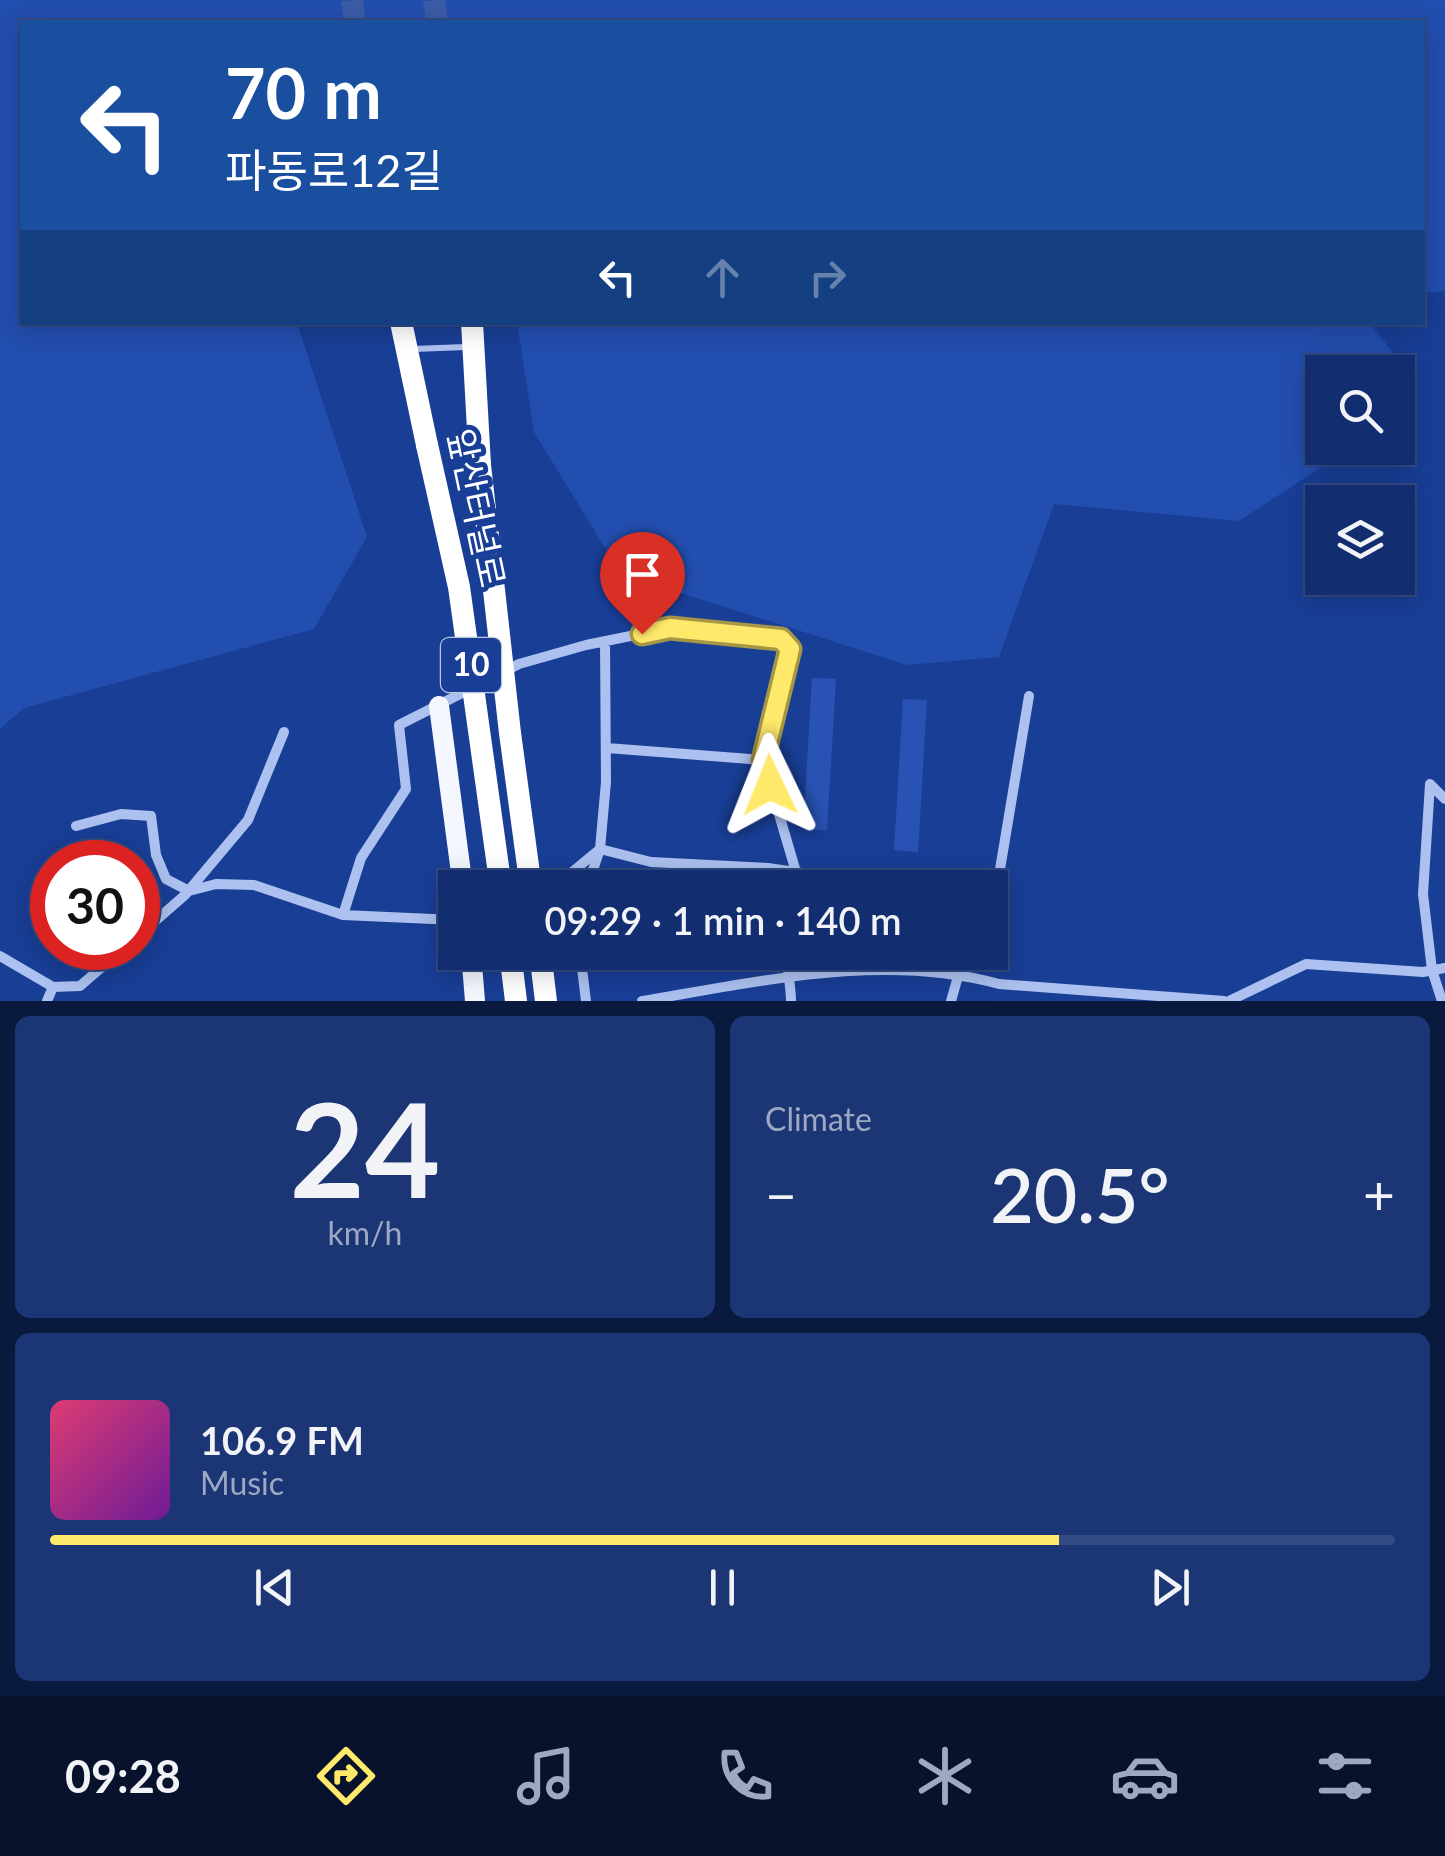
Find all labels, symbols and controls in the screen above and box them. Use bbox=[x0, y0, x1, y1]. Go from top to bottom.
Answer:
text: 70 m bbox=[225, 50, 382, 134]
icon: left bbox=[60, 60, 190, 190]
text: 파동로12길 bbox=[225, 143, 443, 197]
icon: left bbox=[590, 250, 645, 305]
icon: ahead bbox=[695, 250, 750, 305]
icon: right bbox=[800, 250, 855, 305]
map controls bbox=[1305, 355, 1415, 595]
button: search bbox=[1305, 355, 1415, 465]
street label: 앞산터널로 bbox=[441, 424, 515, 591]
button: layers bbox=[1305, 485, 1415, 595]
pin bbox=[600, 532, 685, 635]
icon: arrive bbox=[615, 547, 670, 602]
road number: 10 bbox=[441, 638, 501, 692]
position arrow bbox=[718, 733, 822, 837]
speed limit sign: 30 bbox=[30, 840, 160, 970]
text: 09:29 · 1 min · 140 m bbox=[545, 897, 901, 943]
text: 24 bbox=[290, 1070, 440, 1226]
text: Climate bbox=[765, 1099, 872, 1138]
text: 20.5° bbox=[990, 1149, 1170, 1239]
text: − bbox=[765, 1161, 797, 1227]
text: + bbox=[1363, 1161, 1395, 1227]
text: km/h bbox=[328, 1213, 402, 1252]
text: 106.9 FM bbox=[200, 1417, 364, 1463]
text: Music bbox=[200, 1463, 284, 1502]
icon: previous bbox=[247, 1560, 302, 1615]
icon: pause bbox=[695, 1560, 750, 1615]
icon: next bbox=[1143, 1560, 1198, 1615]
icon: directions bbox=[311, 1741, 381, 1811]
icon: music bbox=[511, 1741, 581, 1811]
icon: phone bbox=[710, 1741, 780, 1811]
icon: climate bbox=[910, 1741, 980, 1811]
icon: car bbox=[1110, 1741, 1180, 1811]
icon: filters bbox=[1310, 1741, 1380, 1811]
text: 09:28 bbox=[65, 1749, 181, 1803]

